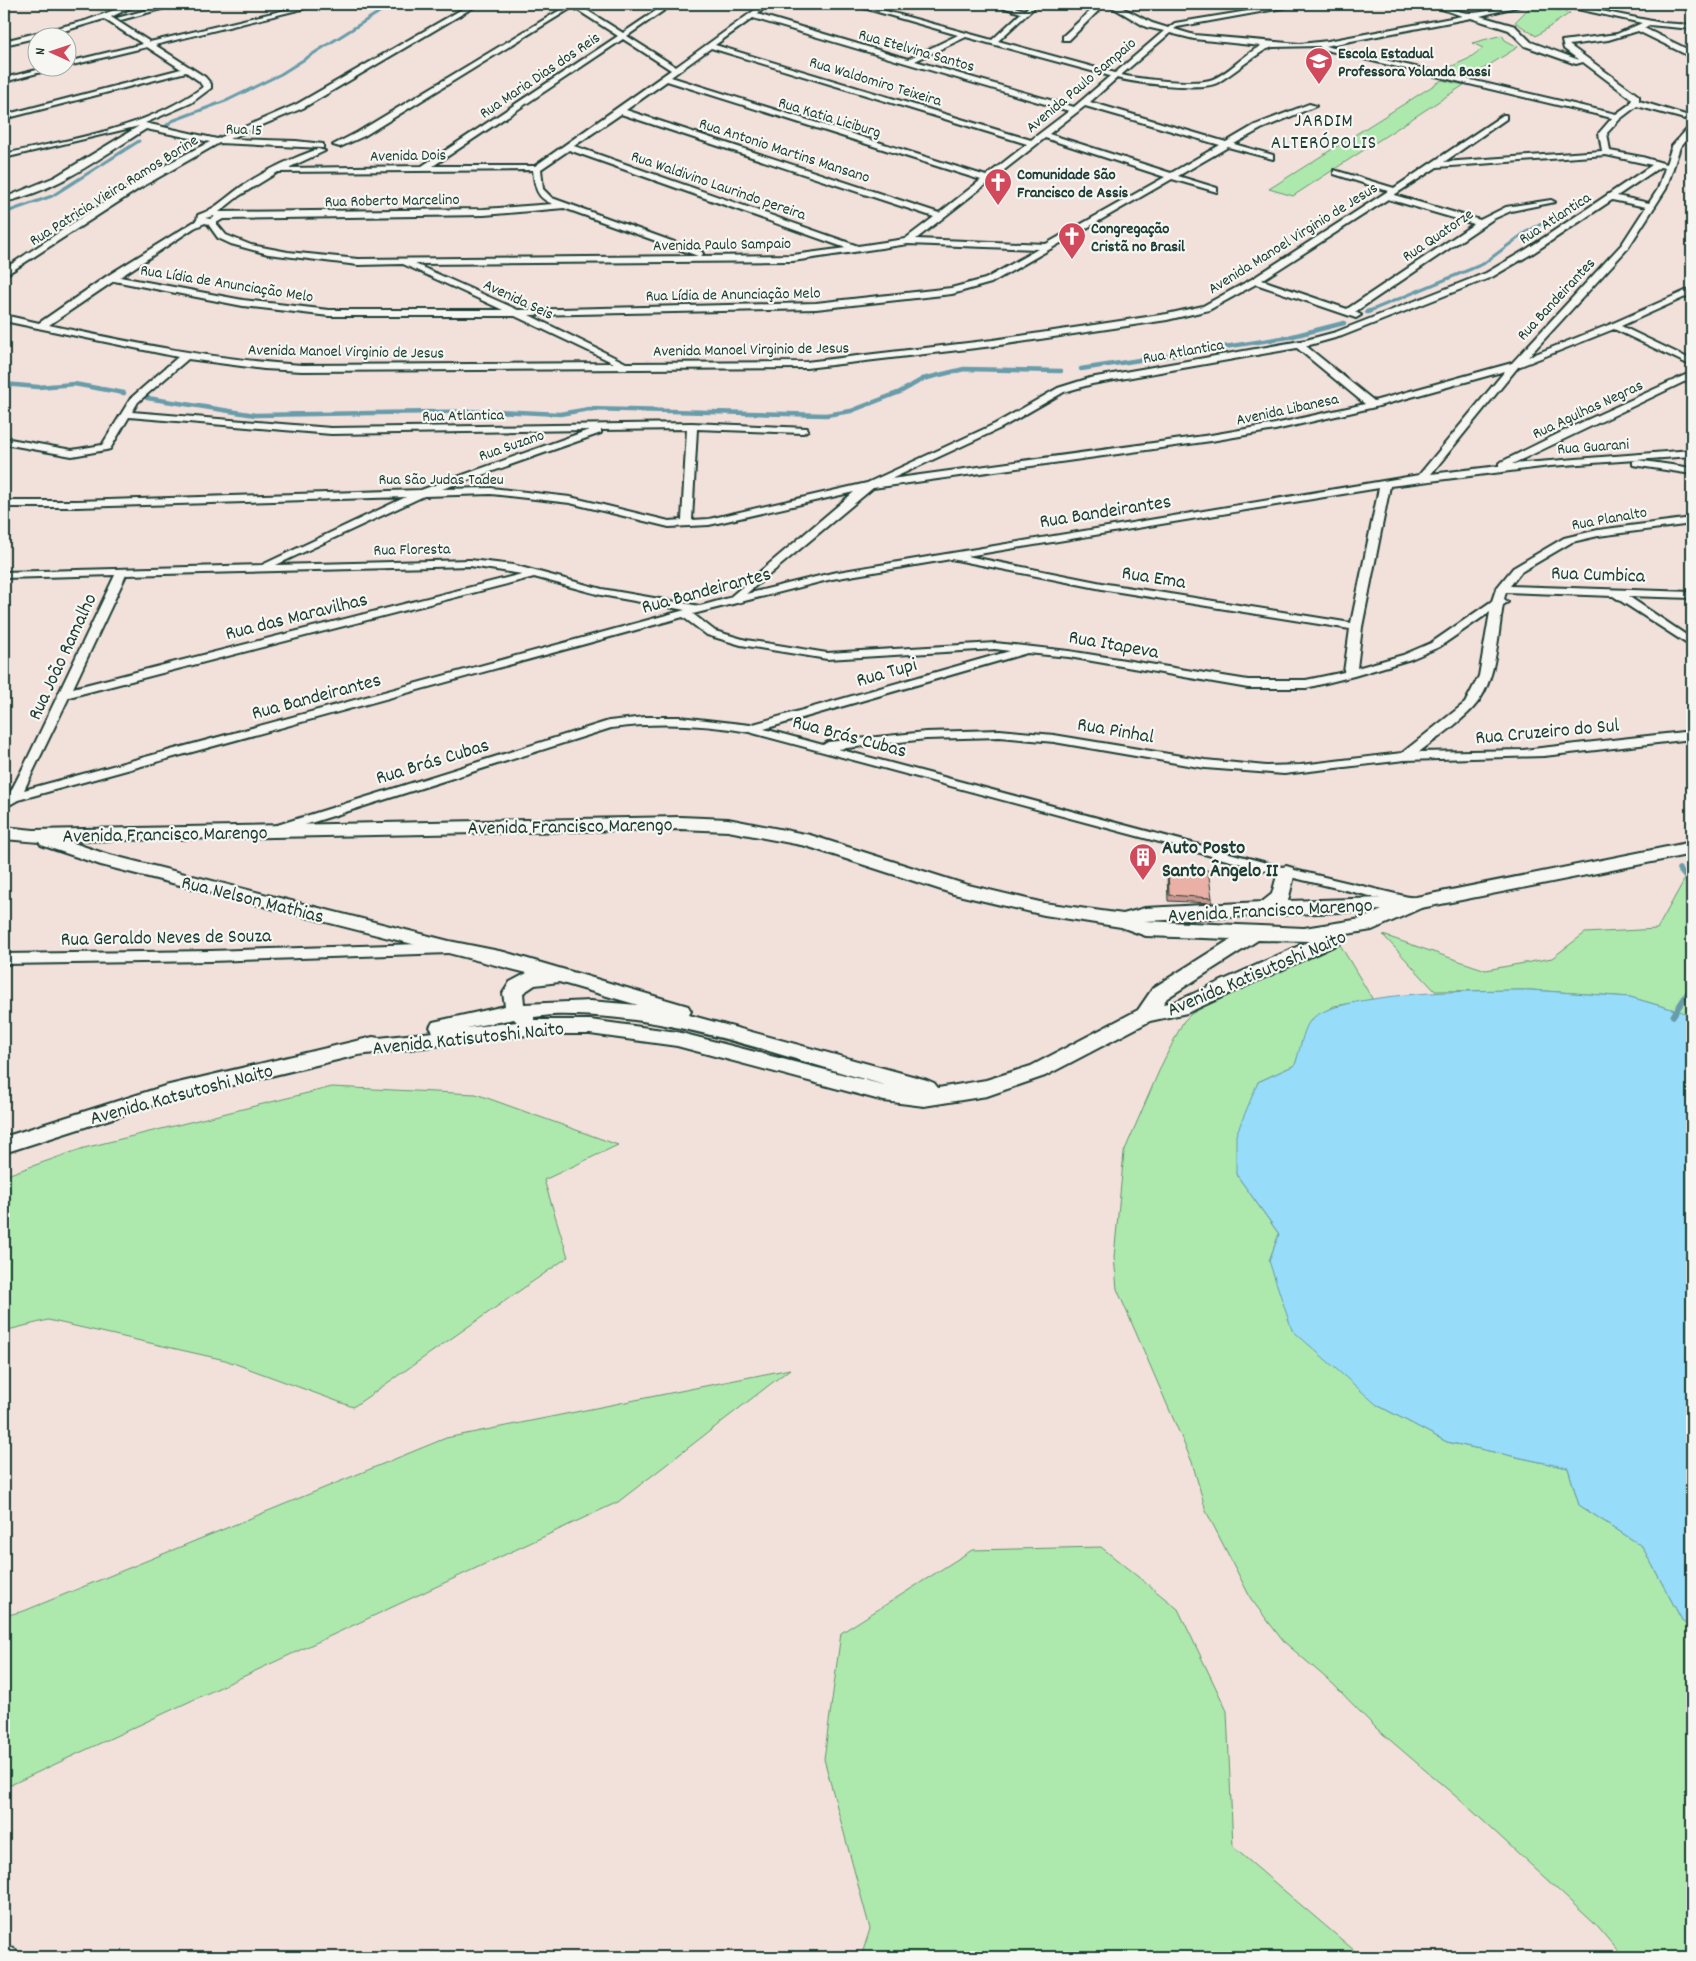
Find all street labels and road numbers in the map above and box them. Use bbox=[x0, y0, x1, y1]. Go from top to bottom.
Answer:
street label: Rua Etelvina Santos bbox=[856, 24, 977, 79]
street label: Rua Maria Dias dos Reis bbox=[475, 27, 606, 125]
street label: Avenida Paulo Sampaio bbox=[1021, 33, 1142, 139]
street label: Rua Waldomiro Teixeira bbox=[806, 51, 945, 114]
street label: Rua Katia Liciburg bbox=[775, 92, 883, 145]
street label: Rua Antonio Martins Mansano bbox=[696, 113, 873, 190]
street label: Rua 15 bbox=[225, 118, 263, 143]
street label: Rua Patricia Vieira Ramos Borine bbox=[25, 130, 203, 253]
street label: Avenida Dois bbox=[370, 144, 447, 169]
street label: Rua Waldivino Laurindo pereira bbox=[628, 146, 809, 227]
street label: Avenida Manoel Virginio de Jesus bbox=[1204, 177, 1383, 301]
street label: Rua Atlantica bbox=[1515, 187, 1596, 251]
street label: Rua Roberto Marcelino bbox=[324, 189, 460, 214]
street label: Rua Quatorze bbox=[1398, 204, 1479, 268]
street label: Avenida Paulo Sampaio bbox=[653, 233, 791, 258]
street label: Rua Bandeirantes bbox=[1512, 253, 1602, 346]
street label: Rua Lídia de Anunciação Melo bbox=[138, 259, 315, 310]
street label: Avenida Seis bbox=[479, 274, 557, 327]
street label: Rua Lídia de Anunciação Melo bbox=[645, 282, 821, 309]
street label: Rua Atlantica bbox=[1141, 334, 1226, 371]
street label: Avenida Manoel Virginio de Jesus bbox=[653, 337, 850, 364]
street label: Avenida Manoel Virginio de Jesus bbox=[248, 339, 445, 366]
street label: Rua Agulhas Negras bbox=[1529, 374, 1647, 446]
street label: Avenida Libanesa bbox=[1234, 388, 1341, 433]
street label: Rua Atlantica bbox=[422, 404, 505, 429]
street label: Rua Suzano bbox=[476, 424, 548, 468]
street label: Rua Guarani bbox=[1556, 434, 1630, 461]
street label: Rua São Judas Tadeu bbox=[378, 469, 504, 492]
street label: Rua Bandeirantes bbox=[1038, 489, 1173, 537]
street label: Rua Planalto bbox=[1570, 502, 1649, 537]
street label: Rua Floresta bbox=[373, 538, 451, 563]
street label: Rua Ema bbox=[1119, 560, 1188, 598]
street label: Rua Cumbica bbox=[1550, 560, 1646, 592]
street label: Rua Bandeirantes bbox=[639, 561, 775, 623]
street label: Rua das Maravilhas bbox=[223, 587, 371, 649]
street label: Rua João Ramalho bbox=[22, 589, 105, 725]
street label: Rua Itapeva bbox=[1066, 624, 1161, 668]
street label: Rua Tupi bbox=[853, 652, 921, 696]
street label: Rua Bandeirantes bbox=[249, 667, 385, 729]
street label: Rua Brás Cubas bbox=[789, 709, 909, 767]
street label: Rua Pinhal bbox=[1075, 711, 1156, 753]
street label: Rua Cruzeiro do Sul bbox=[1474, 713, 1621, 753]
street label: Rua Brás Cubas bbox=[373, 732, 493, 793]
street label: Avenida Francisco Marengo bbox=[467, 812, 673, 844]
street label: Avenida Francisco Marengo bbox=[62, 820, 268, 852]
street label: Rua Nelson Mathias bbox=[178, 870, 326, 932]
street label: Avenida Francisco Marengo bbox=[1167, 893, 1373, 931]
street label: Rua Geraldo Neves de Souza bbox=[61, 923, 272, 955]
street label: Avenida Katisutoshi Naito bbox=[1163, 924, 1351, 1025]
street label: Avenida Katisutoshi Naito bbox=[371, 1016, 565, 1064]
street label: Avenida Katsutoshi Naito bbox=[87, 1058, 277, 1134]

